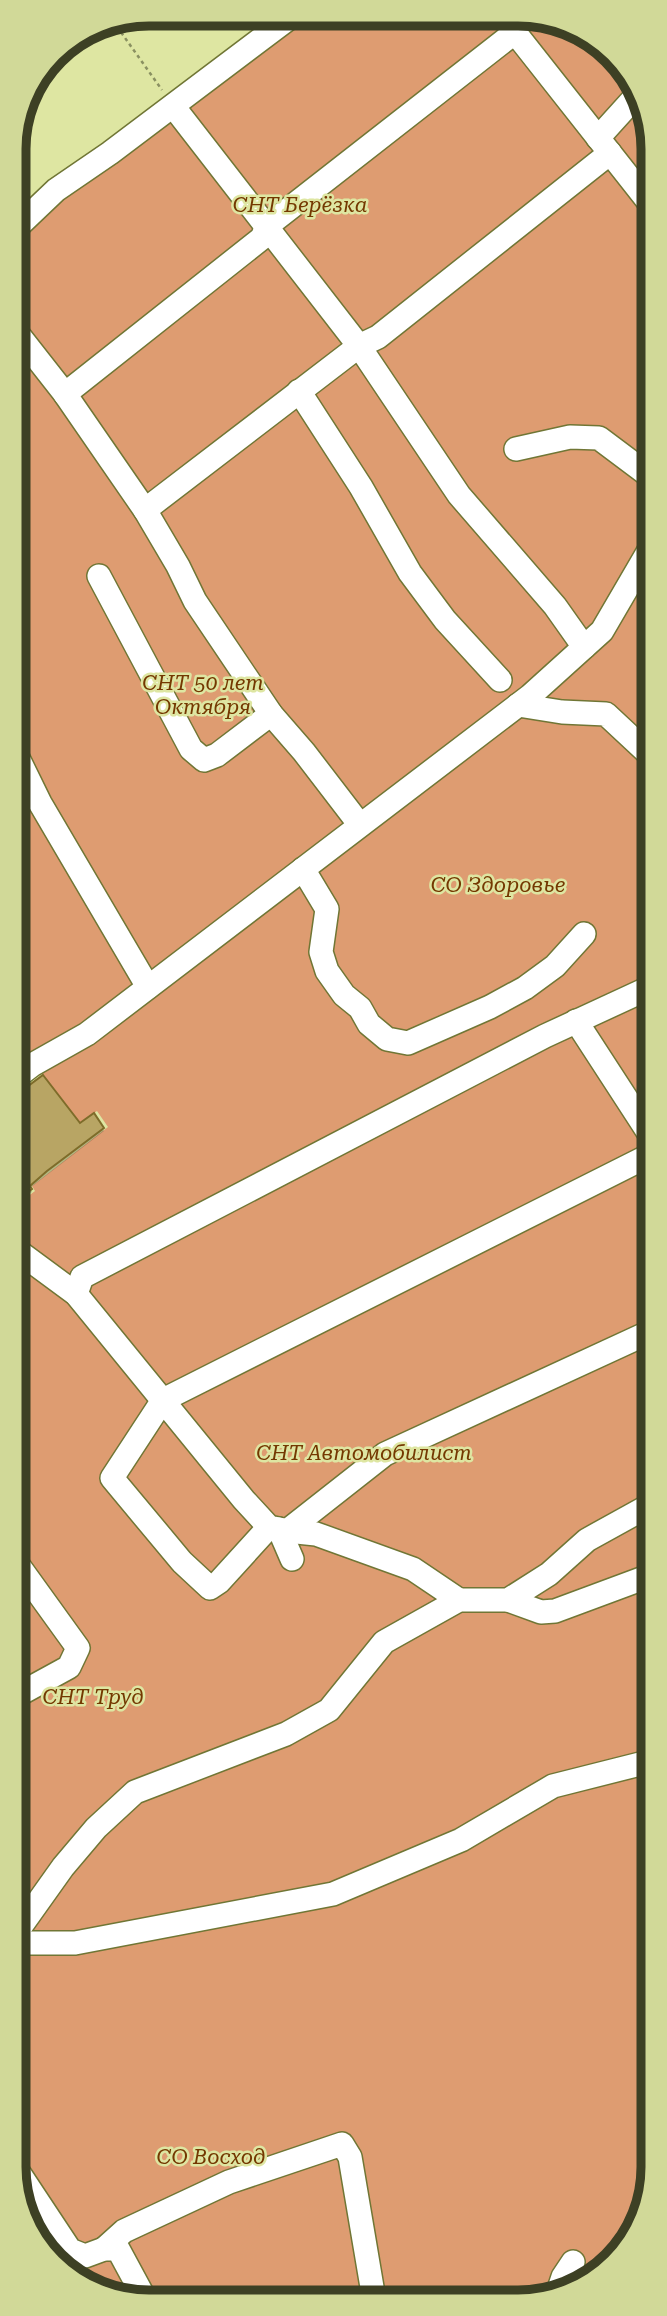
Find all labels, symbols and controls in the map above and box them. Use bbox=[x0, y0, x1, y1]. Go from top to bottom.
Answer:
park label: СНТ Берёзка bbox=[233, 193, 367, 217]
park label: СНТ 50 лет Октября bbox=[142, 671, 264, 719]
park label: СО Здоровье bbox=[431, 873, 565, 897]
park label: СНТ Автомобилист bbox=[256, 1441, 472, 1465]
park label: СНТ Труд bbox=[42, 1685, 144, 1709]
park label: СО Восход bbox=[157, 2145, 265, 2169]

